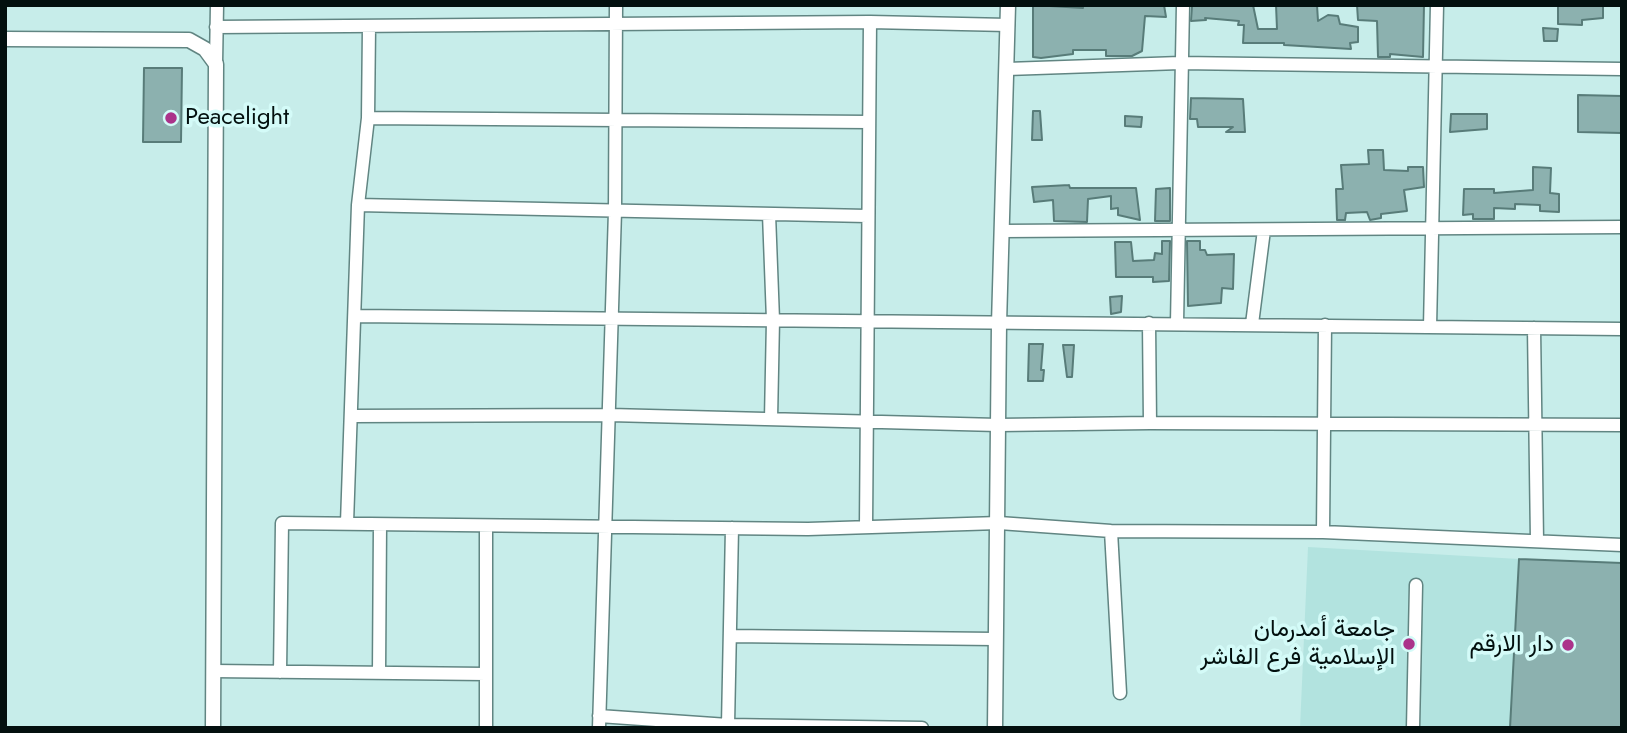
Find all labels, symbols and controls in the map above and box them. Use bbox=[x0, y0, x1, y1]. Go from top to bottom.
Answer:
place label: Peacelight bbox=[185, 104, 289, 132]
marker: Peacelight bbox=[163, 110, 179, 126]
place label: جامعة أمدرمان الإسلامية فرع الفاشر bbox=[1200, 616, 1395, 672]
place label: دار الارقم bbox=[1470, 631, 1554, 659]
marker: جامعة أمدرمان الإسلامية فرع الفاشر bbox=[1401, 636, 1417, 652]
marker: دار الارقم bbox=[1560, 637, 1576, 653]

